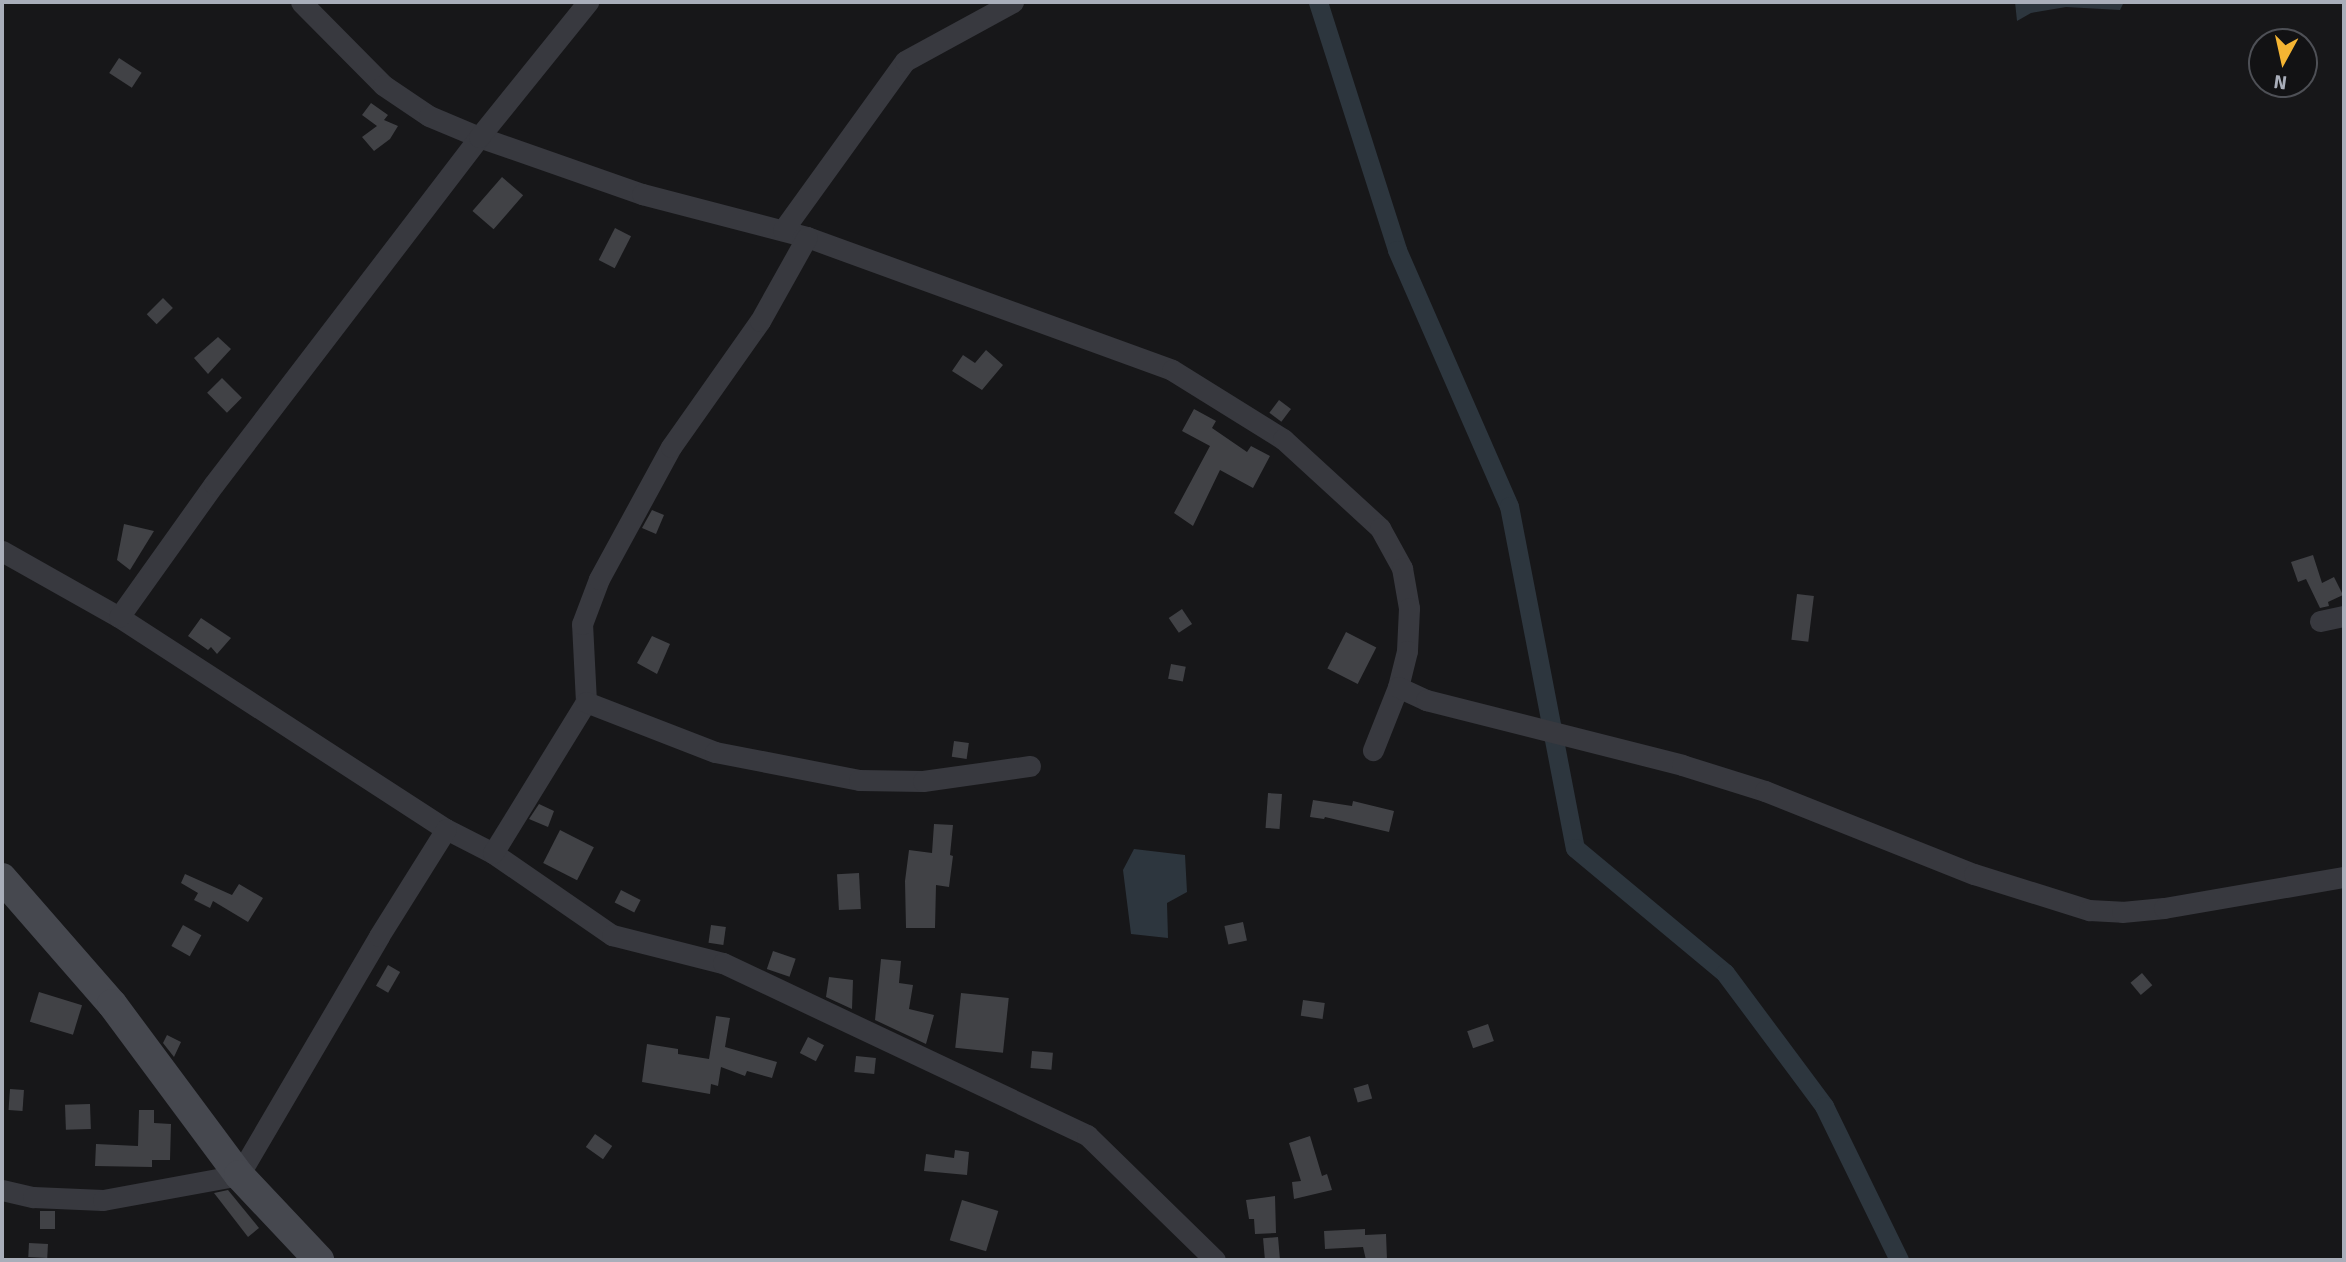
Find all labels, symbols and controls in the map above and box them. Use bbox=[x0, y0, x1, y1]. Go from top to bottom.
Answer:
north arrow bbox=[2248, 28, 2318, 98]
text: N bbox=[2272, 69, 2289, 95]

